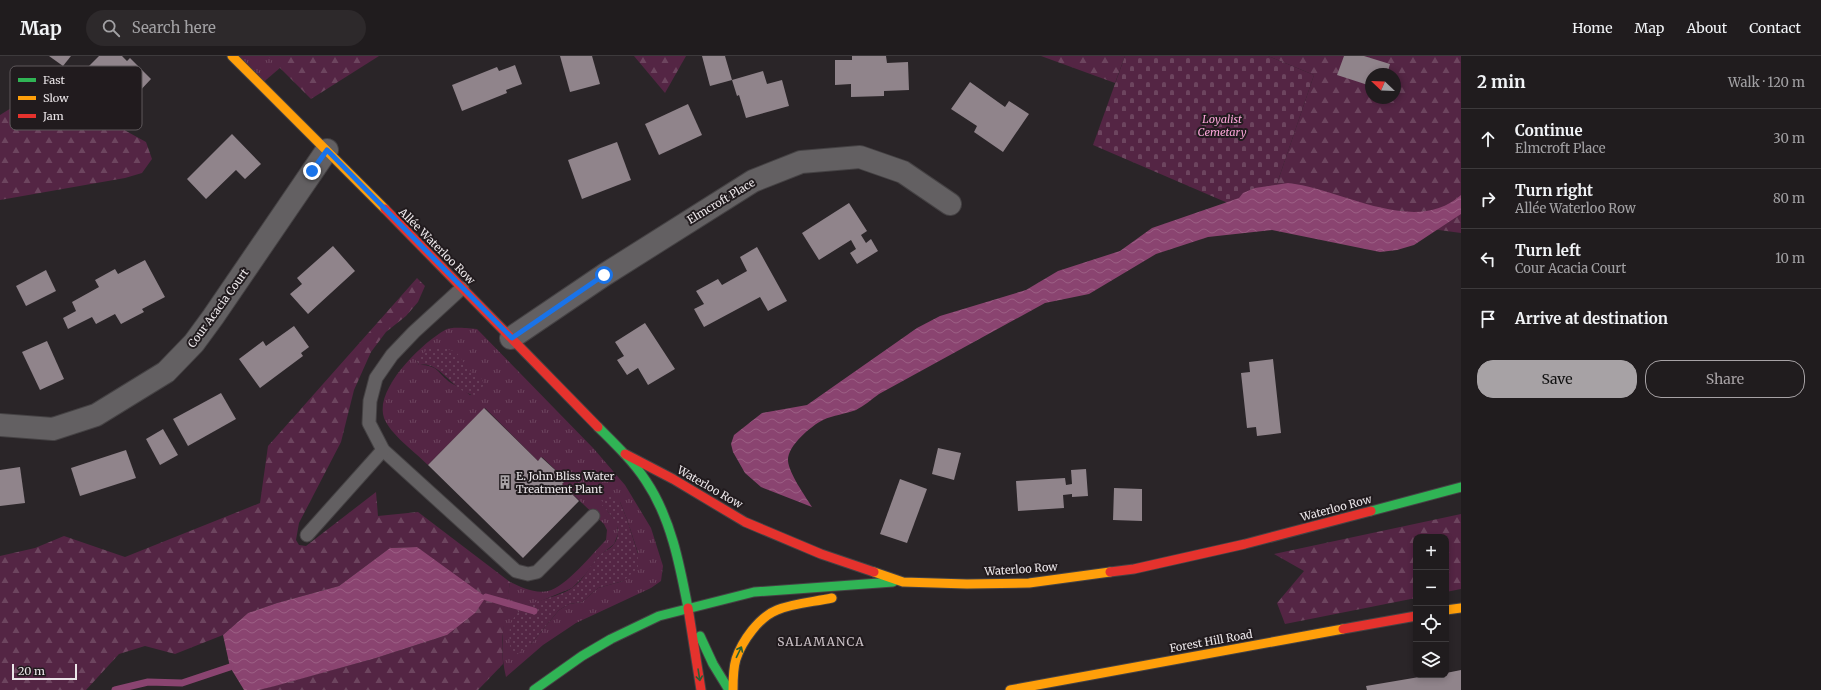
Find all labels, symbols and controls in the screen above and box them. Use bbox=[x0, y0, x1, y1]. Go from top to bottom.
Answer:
search box bbox=[86, 10, 366, 46]
text: Map bbox=[20, 16, 62, 40]
icon: search bbox=[100, 17, 122, 39]
text: Search here bbox=[132, 18, 216, 37]
text: Home bbox=[1572, 19, 1613, 37]
text: Map bbox=[1635, 19, 1664, 37]
text: About bbox=[1686, 19, 1727, 37]
text: Contact bbox=[1749, 19, 1801, 37]
legend bbox=[10, 66, 142, 130]
north arrow bbox=[1365, 68, 1401, 104]
text: 2 min bbox=[1477, 71, 1525, 93]
text: Fast bbox=[43, 73, 66, 87]
text: Walk · 120 m bbox=[1728, 74, 1805, 91]
text: Slow bbox=[43, 91, 69, 105]
text: Jam bbox=[42, 109, 64, 123]
park label: Loyalist Cemetary bbox=[1198, 112, 1246, 139]
text: Continue bbox=[1515, 121, 1583, 140]
icon: ahead bbox=[1477, 128, 1499, 150]
text: 30 m bbox=[1773, 130, 1805, 147]
text: Elmcroft Place bbox=[1515, 140, 1606, 157]
route end bbox=[303, 162, 321, 180]
street label: Elmcroft Place bbox=[685, 175, 758, 227]
text: Turn right bbox=[1515, 181, 1593, 200]
icon: right bbox=[1477, 188, 1499, 210]
text: 80 m bbox=[1773, 190, 1805, 207]
text: Allée Waterloo Row bbox=[1515, 200, 1636, 217]
street label: Allée Waterloo Row bbox=[395, 204, 479, 288]
text: Turn left bbox=[1515, 241, 1581, 260]
icon: left bbox=[1477, 248, 1499, 270]
text: 10 m bbox=[1775, 250, 1805, 267]
text: Cour Acacia Court bbox=[1515, 260, 1626, 277]
street label: Cour Acacia Court bbox=[185, 265, 252, 350]
route start bbox=[595, 266, 613, 284]
icon: arrive bbox=[1477, 308, 1499, 330]
text: Arrive at destination bbox=[1515, 309, 1668, 328]
button: Save bbox=[1477, 360, 1637, 398]
button: Share bbox=[1645, 360, 1805, 398]
street label: Waterloo Row bbox=[674, 462, 746, 512]
place label: E. John Bliss Water Treatment Plant bbox=[516, 469, 614, 496]
building icon: E. John Bliss Water Treatment Plant bbox=[497, 474, 513, 490]
street label: Waterloo Row bbox=[1298, 492, 1374, 524]
map controls bbox=[1413, 534, 1449, 678]
button: + bbox=[1413, 534, 1449, 570]
street label: Waterloo Row bbox=[983, 559, 1059, 579]
button: − bbox=[1413, 570, 1449, 606]
button: locate bbox=[1413, 606, 1449, 642]
street label: Forest Hill Road bbox=[1168, 627, 1254, 655]
district label: SALAMANCA bbox=[777, 634, 865, 649]
button: layers bbox=[1413, 642, 1449, 678]
one-way arrow bbox=[736, 646, 743, 658]
scale bar bbox=[12, 662, 77, 681]
text: 20 m bbox=[18, 664, 45, 678]
one-way arrow bbox=[695, 668, 703, 681]

